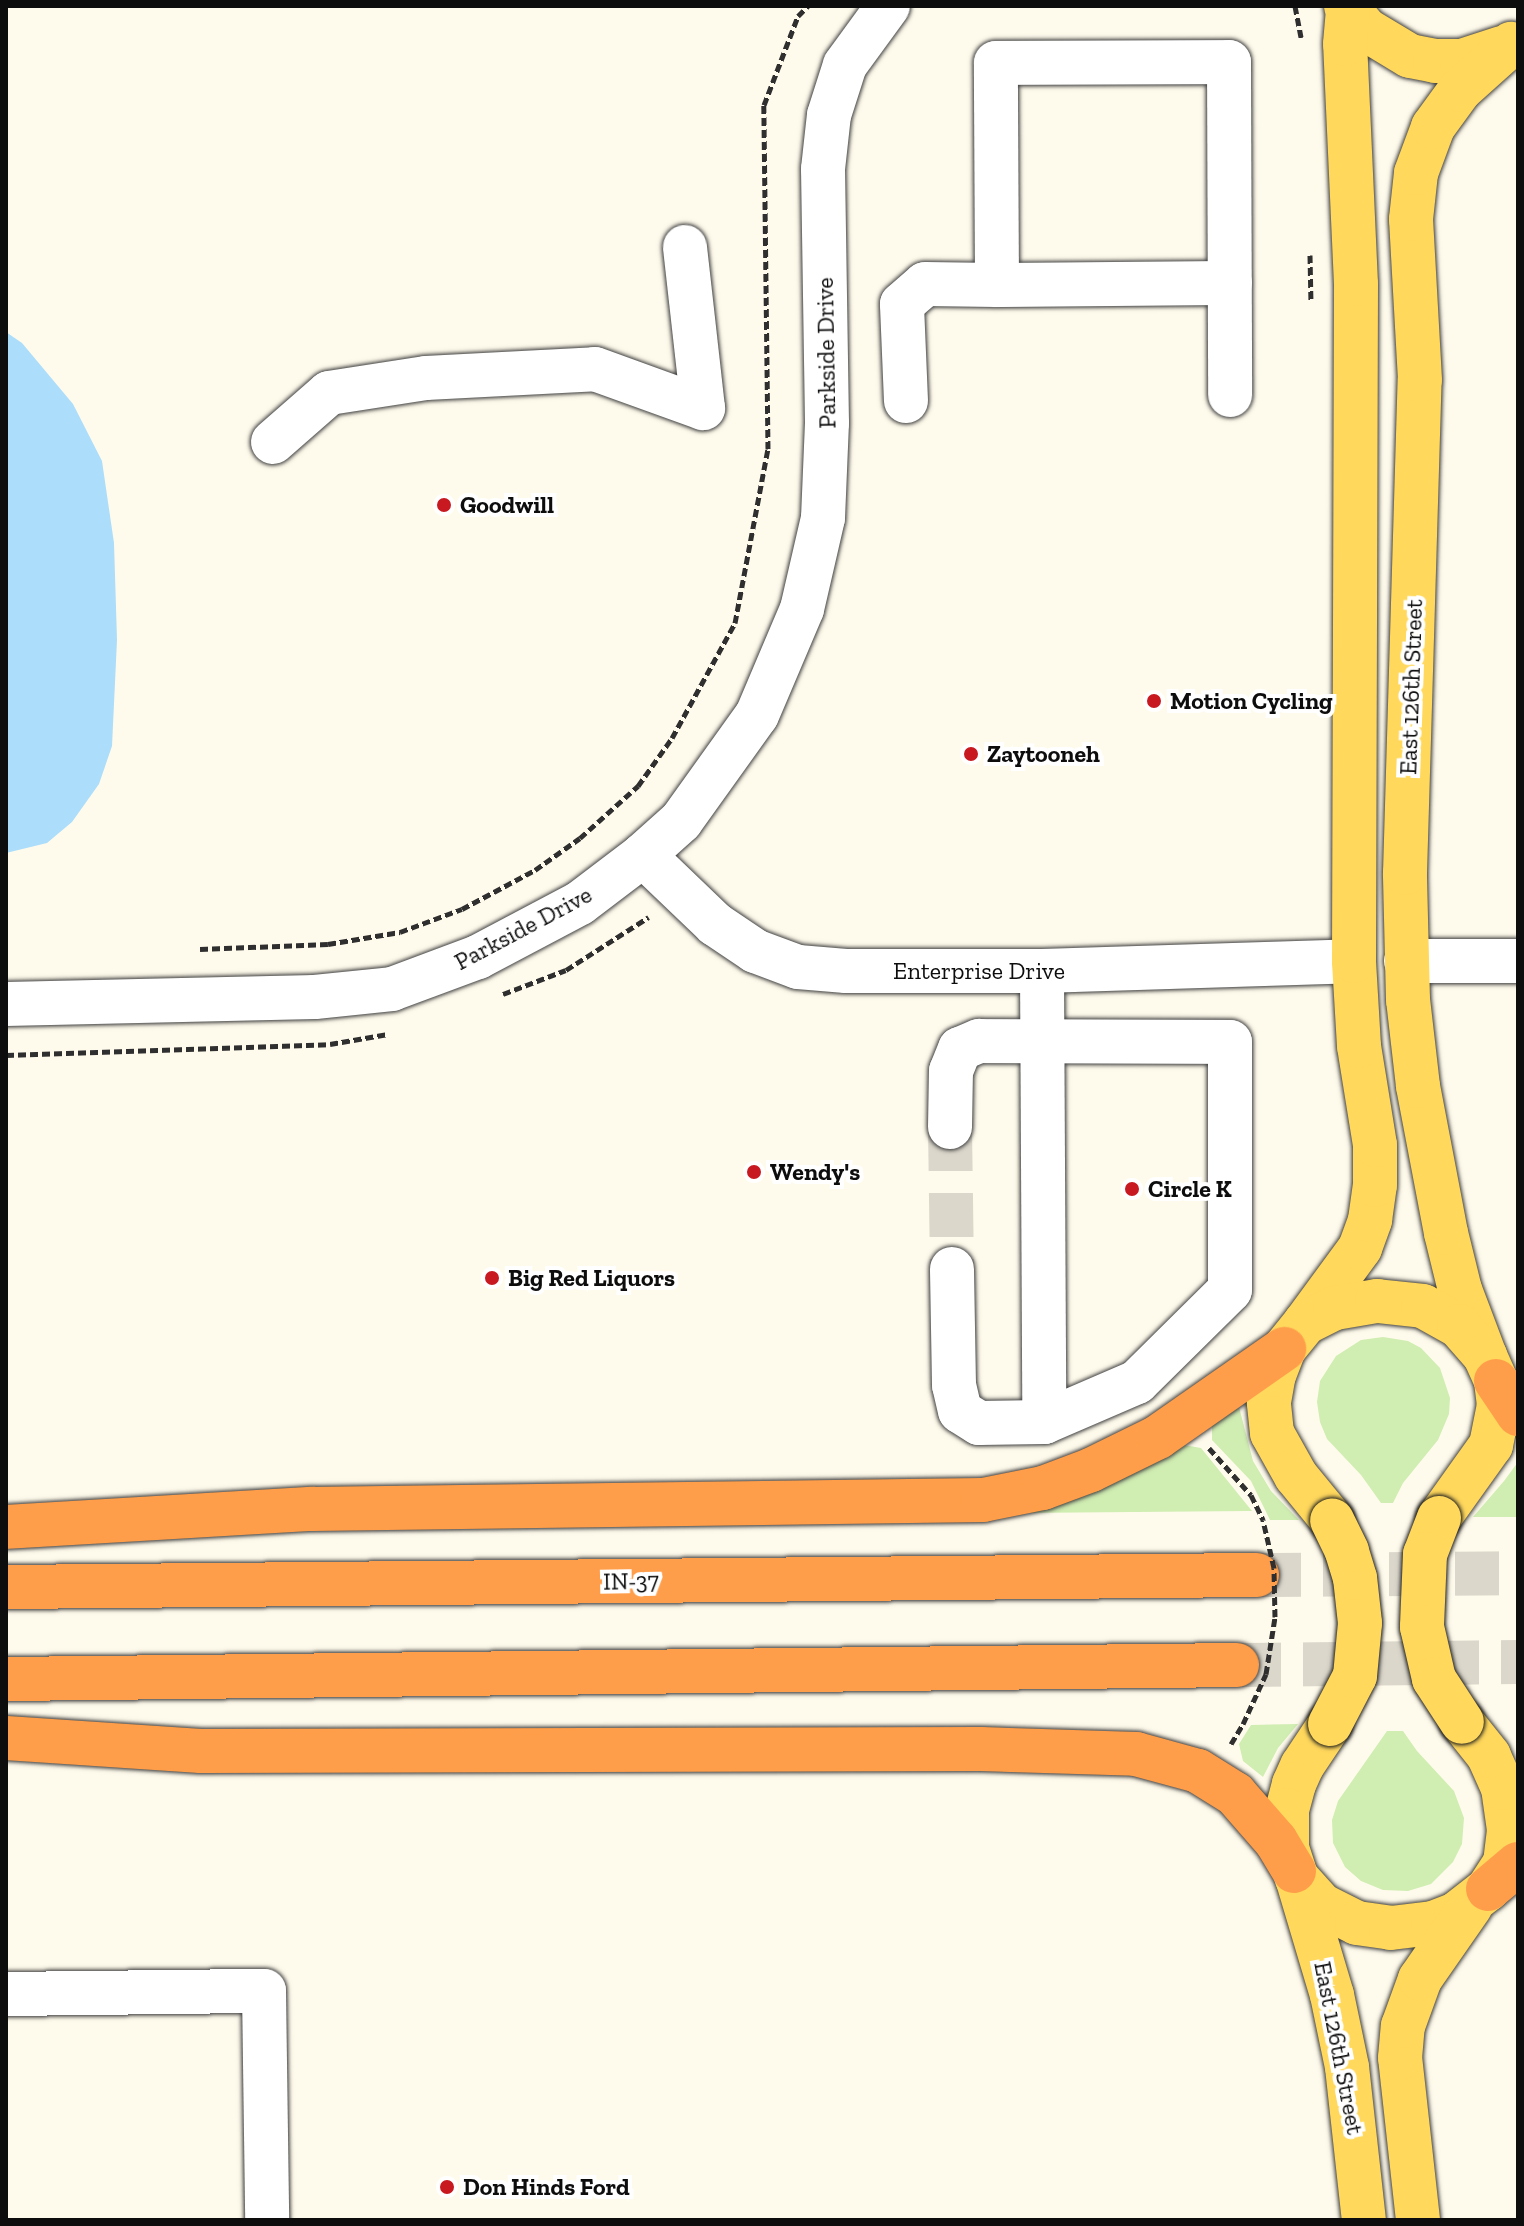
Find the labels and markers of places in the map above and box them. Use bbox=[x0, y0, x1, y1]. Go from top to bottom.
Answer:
place label: Goodwill bbox=[460, 491, 554, 519]
marker: Goodwill bbox=[435, 496, 453, 514]
place label: Motion Cycling bbox=[1170, 687, 1333, 715]
marker: Motion Cycling bbox=[1145, 692, 1163, 710]
place label: Zaytooneh bbox=[987, 740, 1100, 768]
marker: Zaytooneh bbox=[962, 745, 980, 763]
place label: Wendy's bbox=[770, 1158, 860, 1186]
marker: Wendy's bbox=[745, 1163, 763, 1181]
place label: Circle K bbox=[1148, 1175, 1232, 1203]
marker: Circle K bbox=[1123, 1180, 1141, 1198]
place label: Big Red Liquors bbox=[508, 1264, 675, 1292]
marker: Big Red Liquors bbox=[483, 1269, 501, 1287]
place label: Don Hinds Ford bbox=[463, 2173, 630, 2201]
marker: Don Hinds Ford bbox=[438, 2178, 456, 2196]

